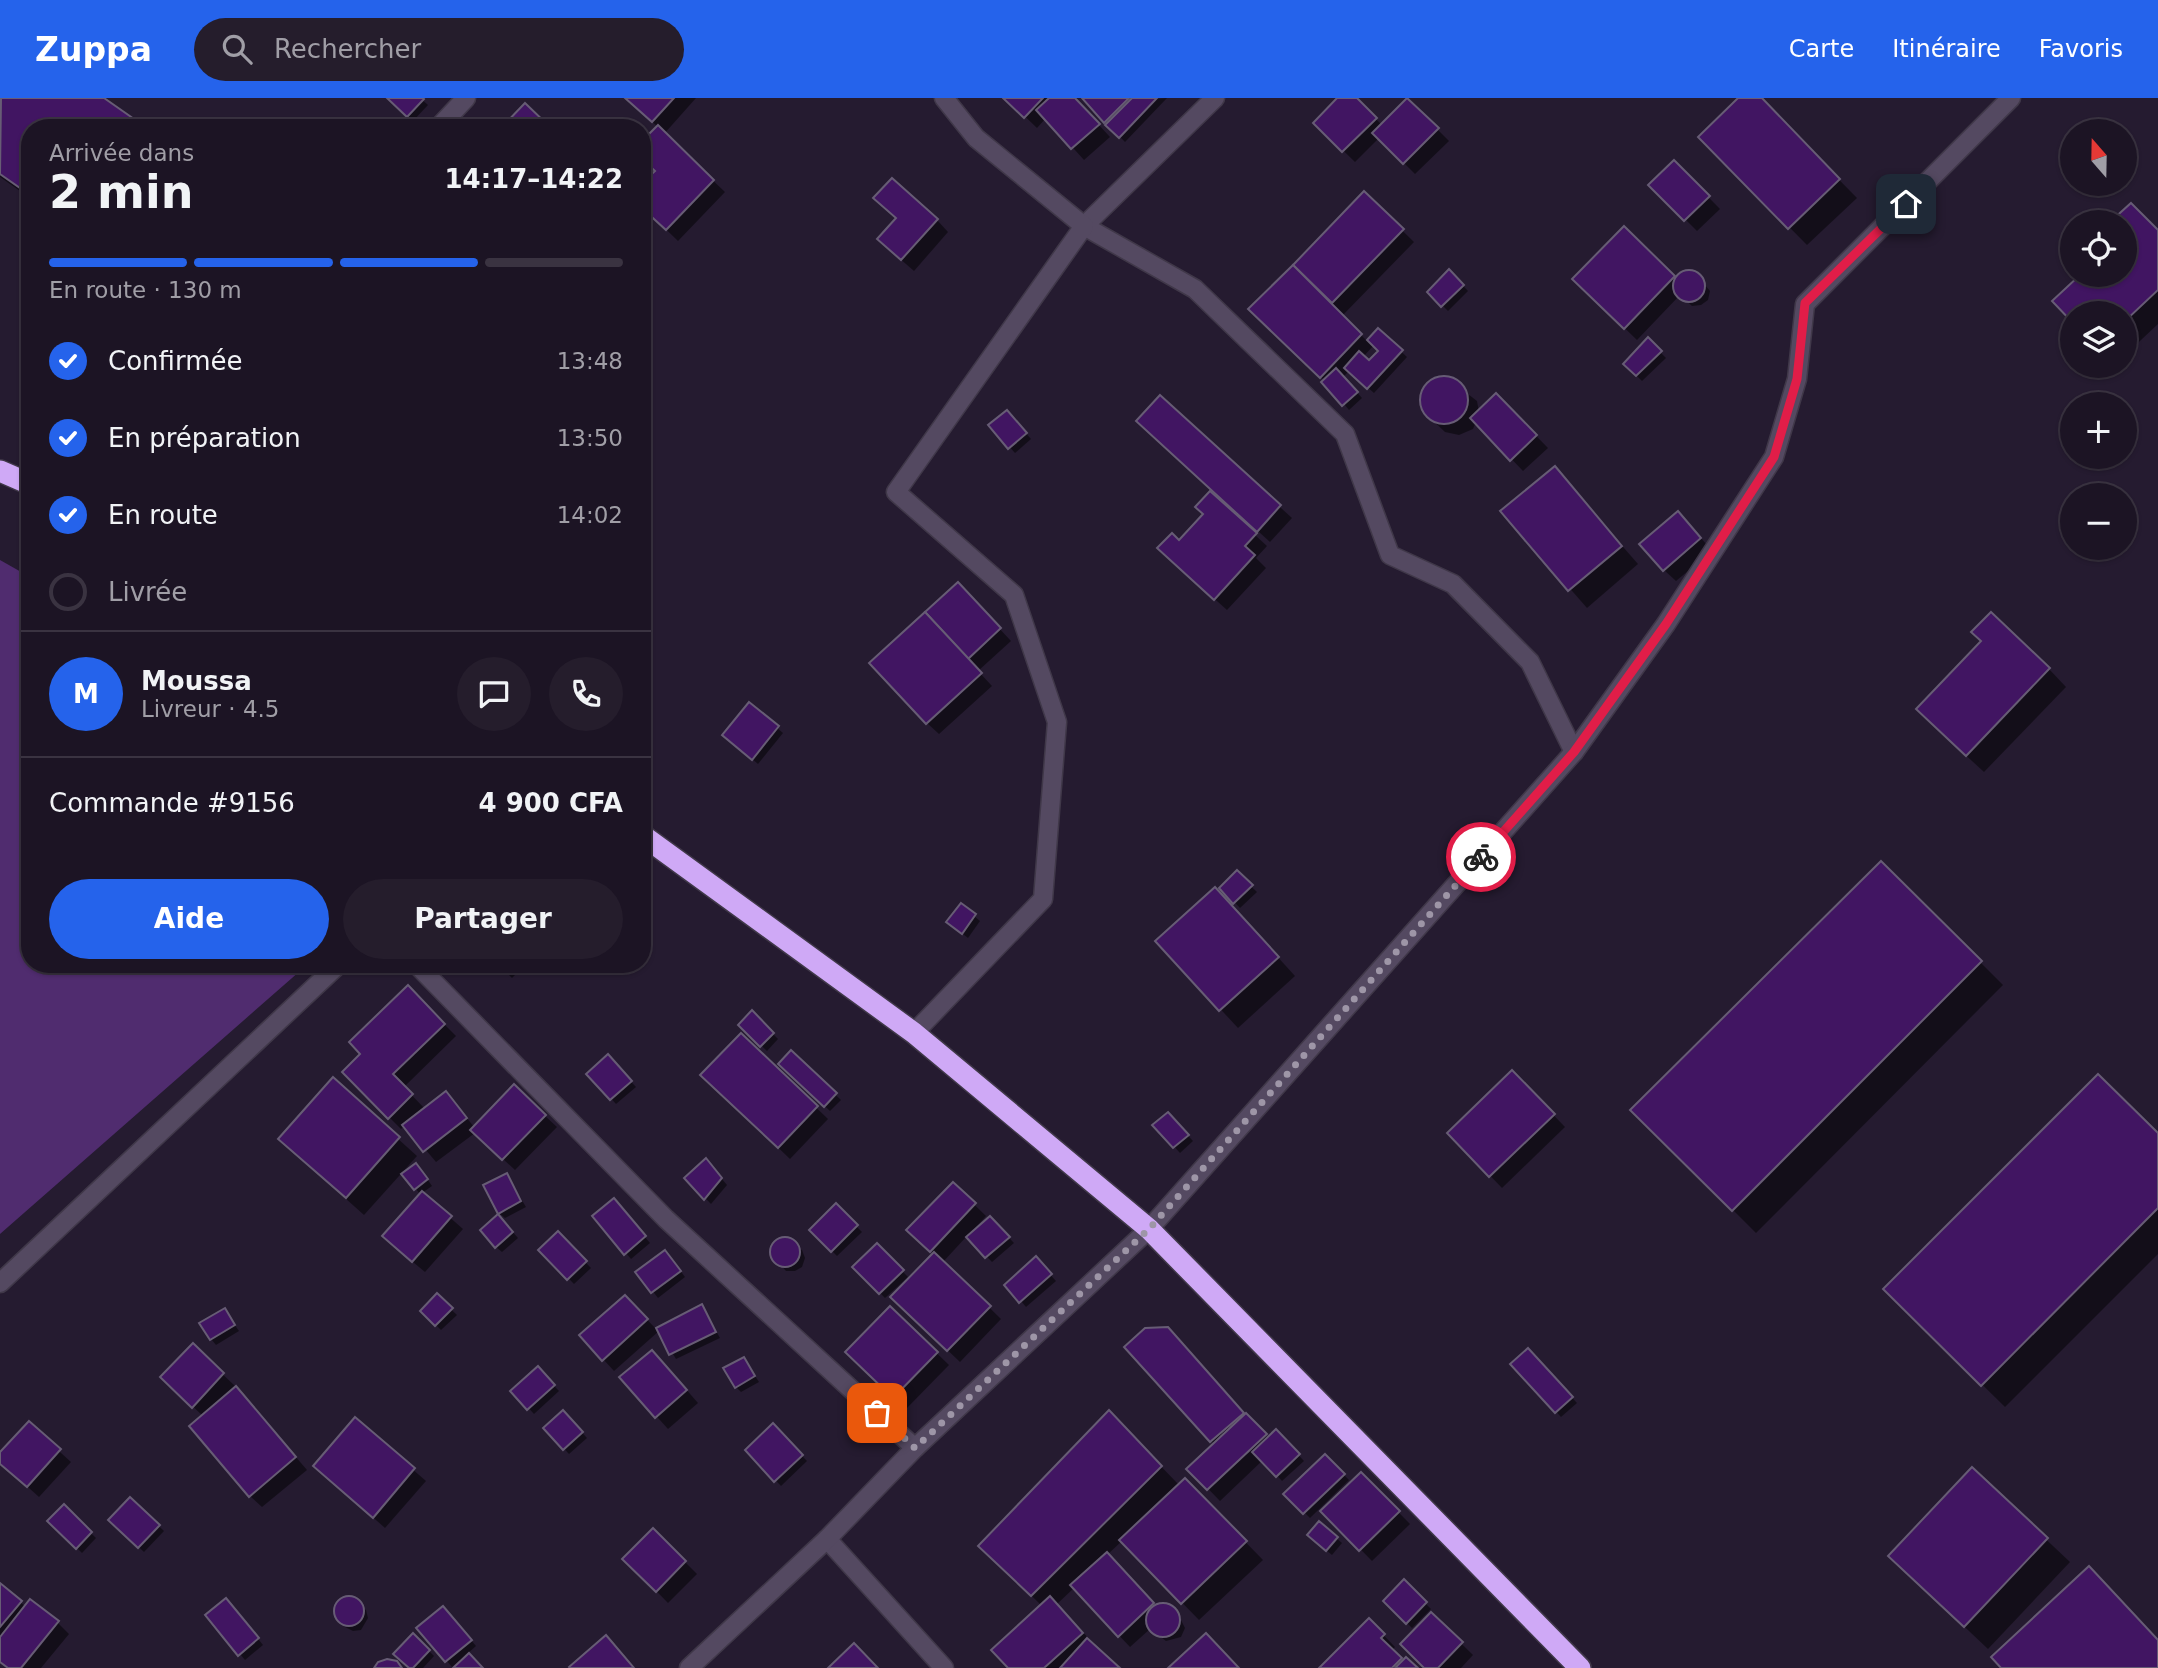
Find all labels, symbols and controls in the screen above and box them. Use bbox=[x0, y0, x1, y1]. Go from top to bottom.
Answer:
search box bbox=[194, 18, 684, 81]
text: Zuppa bbox=[35, 30, 152, 69]
icon: search bbox=[218, 30, 256, 68]
text: Rechercher bbox=[274, 34, 421, 64]
text: Carte bbox=[1789, 35, 1854, 63]
text: Itinéraire bbox=[1892, 35, 2001, 63]
text: Favoris bbox=[2039, 35, 2123, 63]
north arrow bbox=[2060, 119, 2137, 196]
map controls bbox=[2060, 119, 2137, 560]
text: Arrivée dans bbox=[49, 140, 194, 166]
text: 14:17–14:22 bbox=[444, 164, 623, 194]
text: 2 min bbox=[49, 165, 193, 219]
pin bbox=[1876, 174, 1936, 234]
icon: home bbox=[1887, 185, 1925, 223]
button: locate bbox=[2060, 210, 2137, 287]
text: En route · 130 m bbox=[49, 277, 242, 303]
button: layers bbox=[2060, 301, 2137, 378]
icon: check bbox=[49, 342, 87, 380]
text: Confirmée bbox=[108, 346, 242, 376]
text: 13:48 bbox=[557, 348, 623, 374]
button: + bbox=[2060, 392, 2137, 469]
icon: check bbox=[49, 419, 87, 457]
text: En préparation bbox=[108, 423, 301, 453]
text: 13:50 bbox=[557, 425, 623, 451]
button: − bbox=[2060, 483, 2137, 560]
icon: check bbox=[49, 496, 87, 534]
text: En route bbox=[108, 500, 218, 530]
text: 14:02 bbox=[557, 502, 623, 528]
text: Livrée bbox=[108, 577, 187, 607]
button: chat bbox=[457, 657, 531, 731]
button: phone bbox=[549, 657, 623, 731]
text: Moussa bbox=[141, 666, 252, 696]
text: M bbox=[73, 679, 99, 709]
text: Livreur · 4.5 bbox=[141, 696, 279, 722]
text: Commande #9156 bbox=[49, 788, 295, 818]
text: 4 900 CFA bbox=[479, 788, 623, 818]
courier bbox=[1446, 822, 1516, 892]
icon: bike bbox=[1462, 838, 1500, 876]
button: Aide bbox=[49, 879, 329, 959]
button: Partager bbox=[343, 879, 623, 959]
pin bbox=[847, 1383, 907, 1443]
icon: bag bbox=[858, 1394, 896, 1432]

